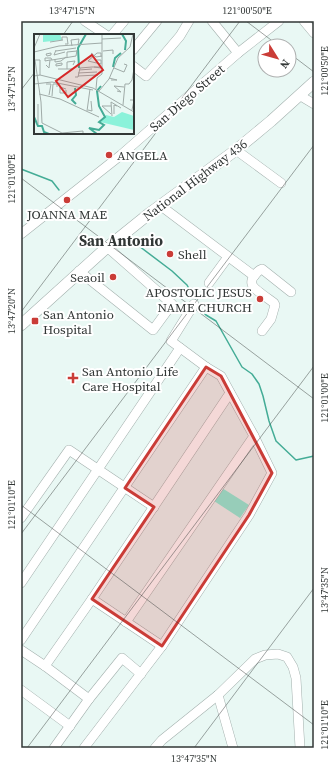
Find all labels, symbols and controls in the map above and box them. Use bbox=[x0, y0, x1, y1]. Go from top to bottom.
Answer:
text: 13°47'15"N bbox=[49, 4, 95, 17]
text: 121°00'50"E bbox=[222, 4, 272, 17]
inset map bbox=[34, 34, 134, 134]
north arrow bbox=[257, 38, 297, 78]
text: 121°00'50"E bbox=[318, 46, 331, 96]
text: N bbox=[276, 56, 293, 71]
street label: San Diego Street bbox=[146, 60, 229, 135]
text: 13°47'15"N bbox=[5, 66, 18, 112]
street label: National Highway 436 bbox=[139, 135, 251, 225]
place label: ANGELA bbox=[117, 147, 168, 164]
marker: ANGELA bbox=[104, 150, 114, 160]
text: 121°01'00"E bbox=[5, 154, 18, 204]
marker: JOANNA MAE bbox=[62, 195, 72, 205]
place label: JOANNA MAE bbox=[26, 206, 107, 223]
district label: San Antonio bbox=[79, 230, 164, 251]
place label: Shell bbox=[178, 246, 207, 263]
marker: Shell bbox=[165, 249, 175, 259]
place label: Seaoil bbox=[70, 269, 105, 286]
marker: Seaoil bbox=[108, 272, 118, 282]
place label: APOSTOLIC JESUS NAME CHURCH bbox=[145, 284, 252, 316]
text: 13°47'20"N bbox=[5, 288, 18, 334]
marker: APOSTOLIC JESUS NAME CHURCH bbox=[255, 294, 265, 304]
place label: San Antonio Hospital bbox=[43, 306, 114, 338]
marker: San Antonio Hospital bbox=[30, 316, 40, 326]
place label: San Antonio Life Care Hospital bbox=[82, 363, 179, 395]
marker: San Antonio Life Care Hospital bbox=[67, 372, 79, 384]
text: 121°01'00"E bbox=[318, 373, 331, 423]
text: 121°01'10"E bbox=[5, 480, 18, 530]
text: 13°47'35"N bbox=[318, 567, 331, 613]
text: 121°01'10"E bbox=[318, 700, 331, 750]
text: 13°47'35"N bbox=[171, 752, 217, 765]

